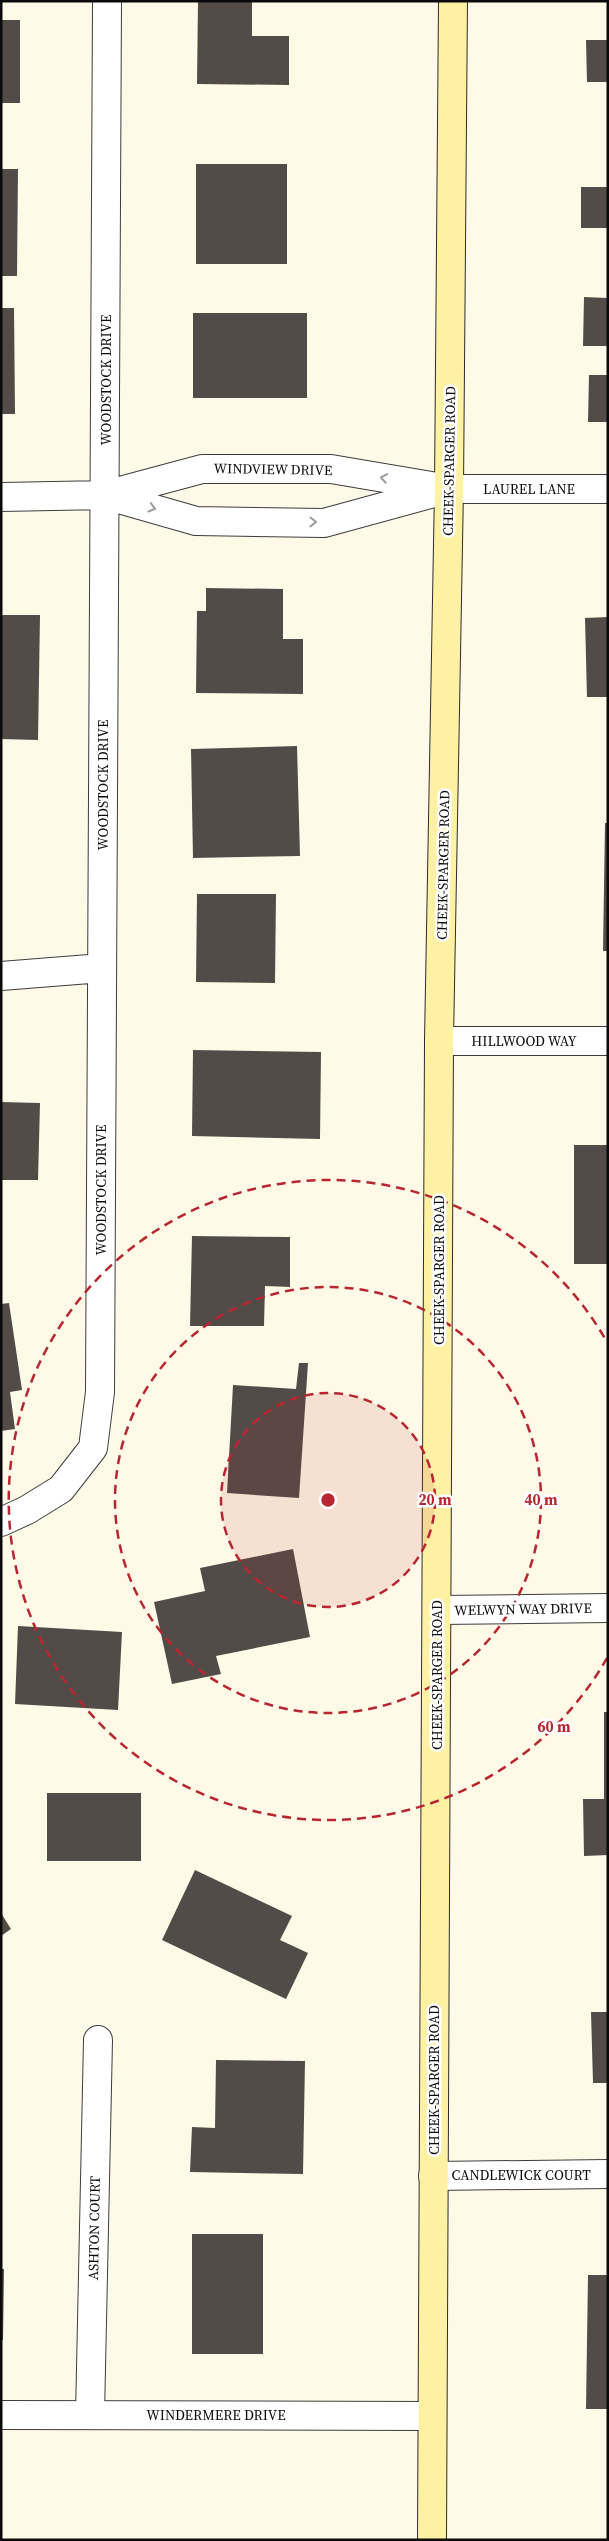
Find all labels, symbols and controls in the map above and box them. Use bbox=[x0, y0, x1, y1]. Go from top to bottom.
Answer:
street label: WOODSTOCK DRIVE bbox=[96, 315, 116, 445]
street label: CHEEK-SPARGER ROAD bbox=[438, 386, 460, 536]
street label: WINDVIEW DRIVE bbox=[213, 458, 333, 480]
one-way arrow bbox=[380, 473, 389, 483]
street label: LAUREL LANE bbox=[483, 479, 575, 499]
one-way arrow bbox=[147, 503, 156, 513]
one-way arrow bbox=[309, 517, 317, 528]
street label: WOODSTOCK DRIVE bbox=[93, 720, 113, 850]
street label: CHEEK-SPARGER ROAD bbox=[432, 790, 454, 940]
street label: HILLWOOD WAY bbox=[471, 1031, 577, 1051]
street label: WOODSTOCK DRIVE bbox=[91, 1125, 111, 1255]
street label: CHEEK-SPARGER ROAD bbox=[429, 1195, 449, 1345]
text: 20 m bbox=[418, 1489, 452, 1510]
text: 40 m bbox=[524, 1489, 558, 1510]
centre of rings bbox=[319, 1491, 337, 1509]
street label: WELWYN WAY DRIVE bbox=[454, 1598, 592, 1620]
street label: CHEEK-SPARGER ROAD bbox=[427, 1600, 447, 1750]
text: 60 m bbox=[537, 1716, 571, 1737]
street label: CHEEK-SPARGER ROAD bbox=[424, 2005, 444, 2155]
street label: CANDLEWICK COURT bbox=[451, 2165, 591, 2185]
street label: ASHTON COURT bbox=[83, 2175, 105, 2280]
street label: WINDERMERE DRIVE bbox=[146, 2405, 286, 2425]

